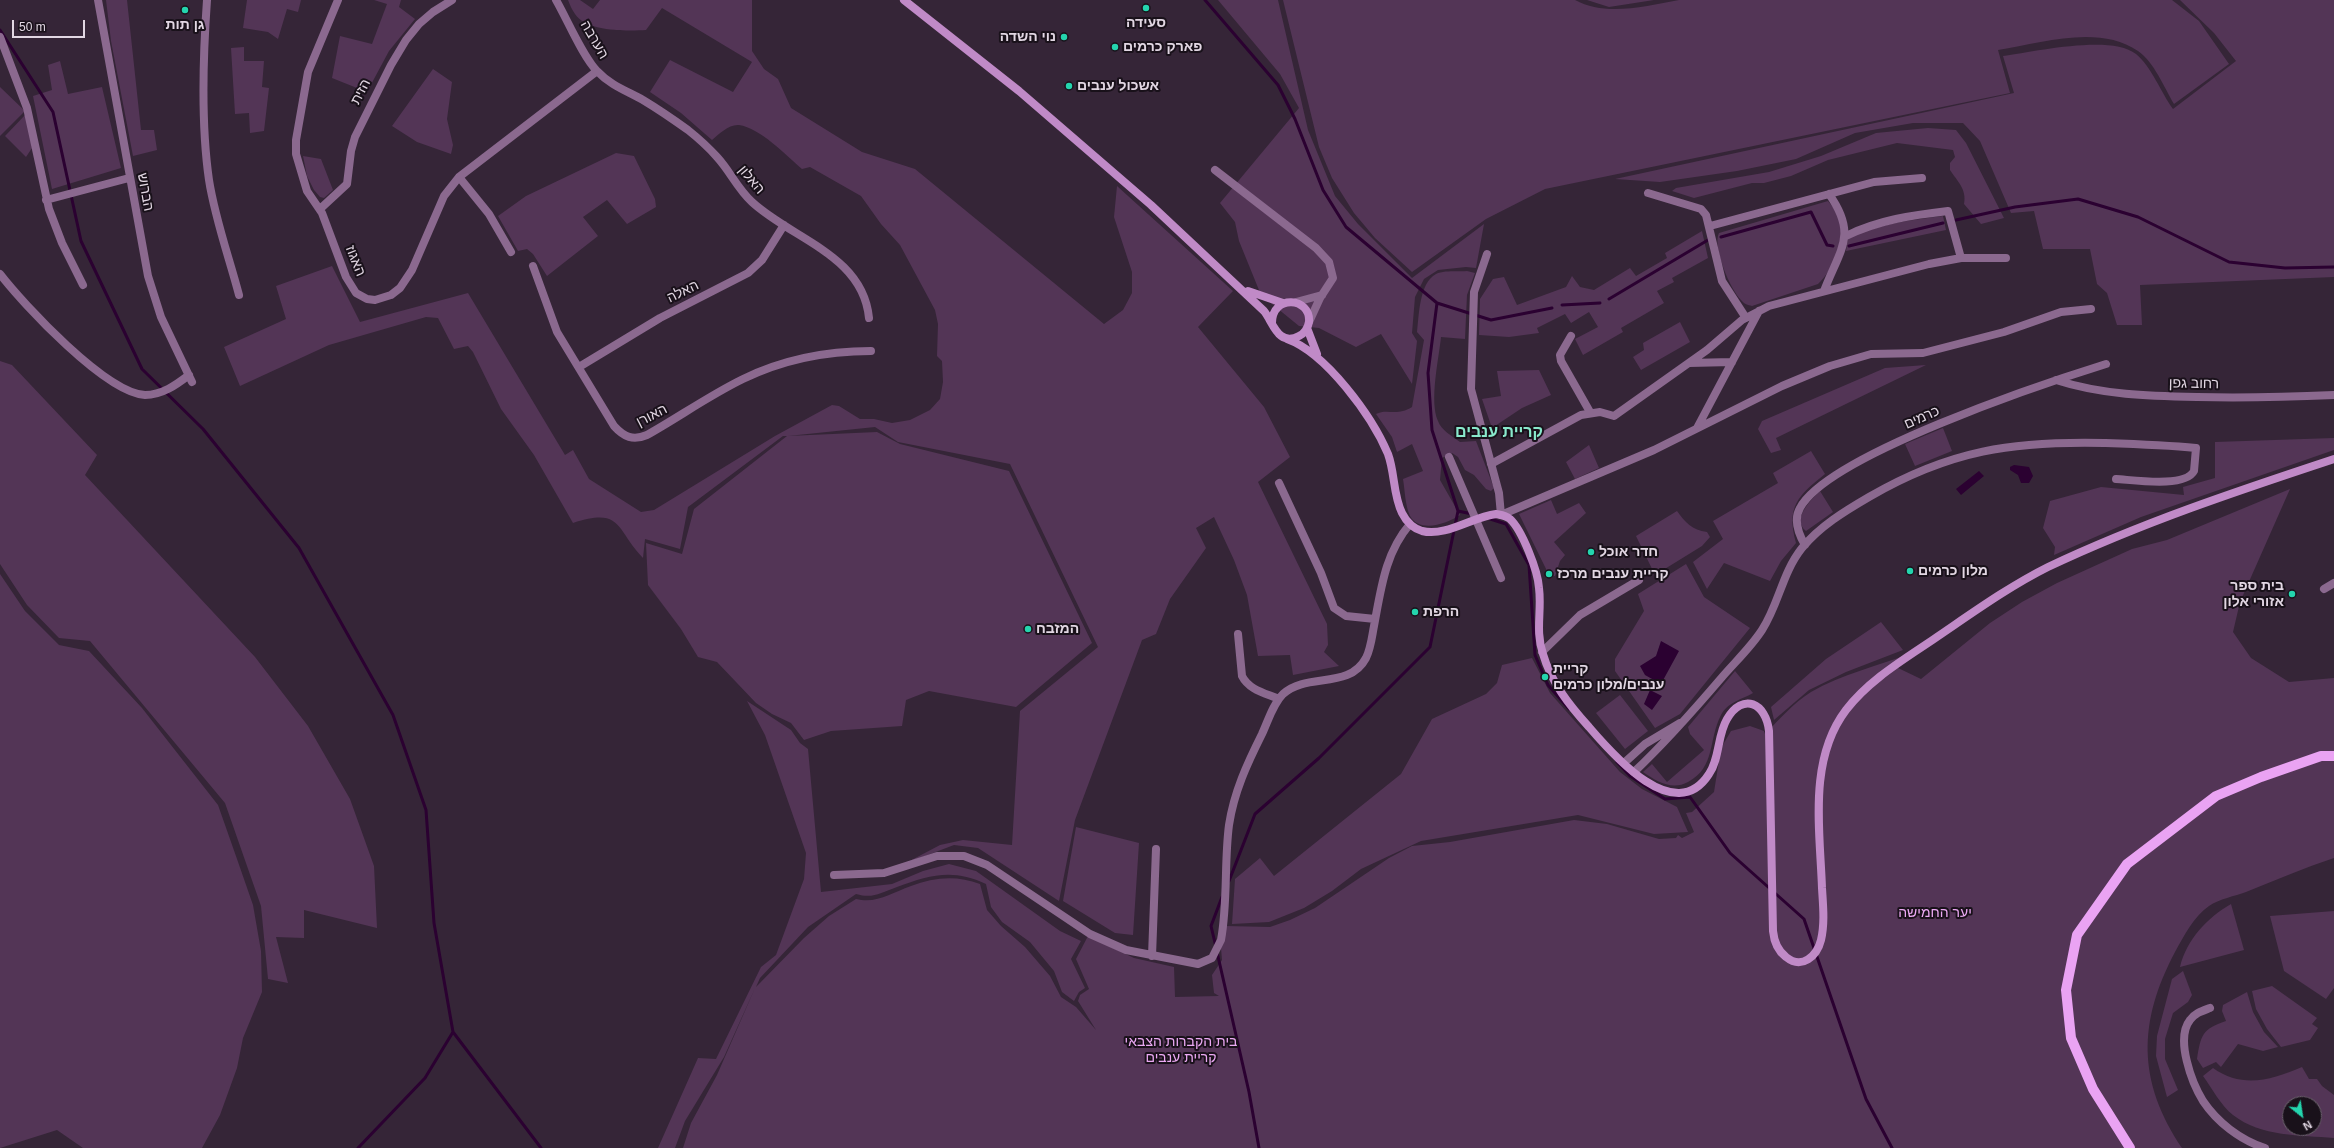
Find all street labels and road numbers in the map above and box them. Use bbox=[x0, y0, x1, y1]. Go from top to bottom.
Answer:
street label: הערבה bbox=[576, 18, 612, 62]
street label: הזית bbox=[348, 76, 374, 108]
street label: האלון bbox=[734, 162, 768, 198]
street label: הברוש bbox=[133, 172, 157, 212]
street label: האגוז bbox=[341, 243, 369, 279]
street label: האלה bbox=[664, 277, 702, 307]
street label: רחוב גפן bbox=[2169, 375, 2219, 393]
street label: האורן bbox=[634, 401, 670, 431]
street label: כרמים bbox=[1902, 403, 1942, 433]

